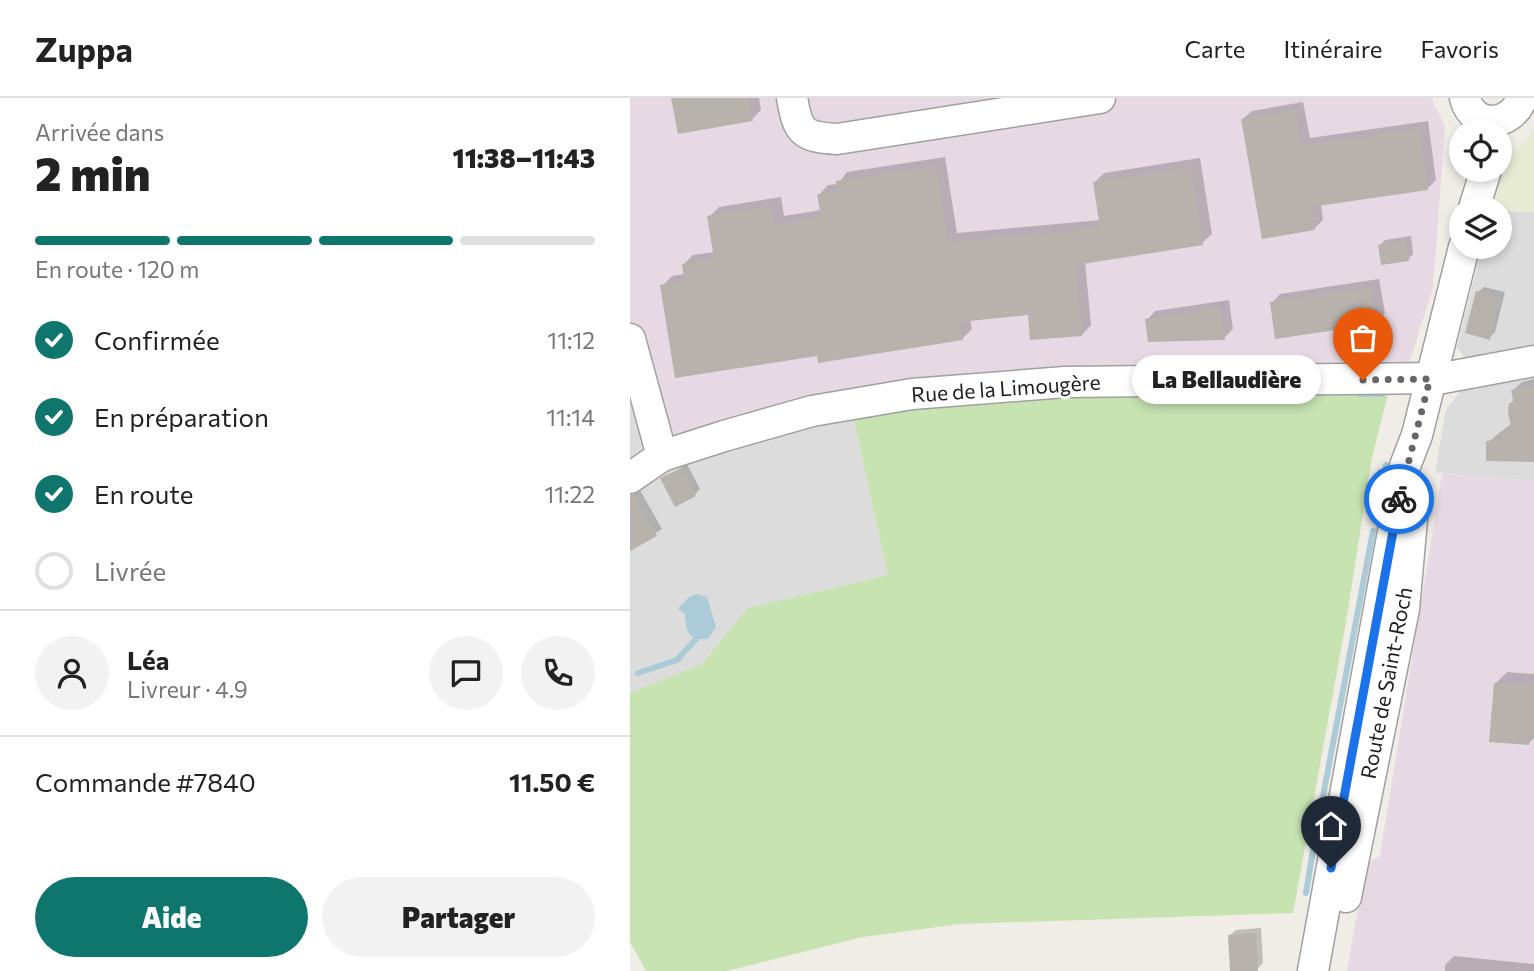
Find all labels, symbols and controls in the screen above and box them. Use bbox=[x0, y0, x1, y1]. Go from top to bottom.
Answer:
text: Zuppa bbox=[35, 28, 133, 69]
text: Carte bbox=[1185, 34, 1246, 63]
text: Itinéraire bbox=[1284, 34, 1383, 63]
text: Favoris bbox=[1421, 34, 1499, 63]
text: Arrivée dans bbox=[35, 118, 164, 146]
map controls bbox=[1449, 119, 1512, 259]
button: locate bbox=[1449, 119, 1512, 182]
text: 11:38–11:43 bbox=[453, 142, 595, 173]
text: 2 min bbox=[35, 144, 151, 200]
button: layers bbox=[1449, 196, 1512, 259]
text: En route · 120 m bbox=[35, 255, 199, 283]
pin bbox=[1333, 308, 1393, 380]
icon: bag bbox=[1344, 319, 1382, 357]
icon: check bbox=[35, 321, 73, 359]
text: Confirmée bbox=[94, 324, 220, 355]
text: 11:12 bbox=[547, 326, 595, 354]
callout: La Bellaudière bbox=[1132, 356, 1321, 404]
text: La Bellaudière bbox=[1152, 365, 1301, 393]
street label: Rue de la Limougère bbox=[910, 368, 1101, 407]
icon: check bbox=[35, 398, 73, 436]
text: En préparation bbox=[94, 401, 269, 432]
text: 11:14 bbox=[546, 403, 595, 431]
courier bbox=[1364, 464, 1434, 534]
icon: check bbox=[35, 475, 73, 513]
text: En route bbox=[94, 478, 194, 509]
text: 11:22 bbox=[544, 480, 595, 508]
icon: bike bbox=[1380, 480, 1418, 518]
text: Livrée bbox=[94, 555, 166, 586]
street label: Route de Saint-Roch bbox=[1355, 585, 1416, 781]
button: person bbox=[35, 636, 109, 710]
button: chat bbox=[429, 636, 503, 710]
button: phone bbox=[521, 636, 595, 710]
text: Léa bbox=[127, 644, 170, 675]
text: Livreur · 4.9 bbox=[127, 675, 248, 703]
text: Commande #7840 bbox=[35, 766, 256, 797]
text: 11.50 € bbox=[509, 766, 595, 797]
pin bbox=[1301, 796, 1361, 868]
icon: home bbox=[1312, 807, 1350, 845]
button: Aide bbox=[35, 877, 308, 957]
button: Partager bbox=[322, 877, 595, 957]

